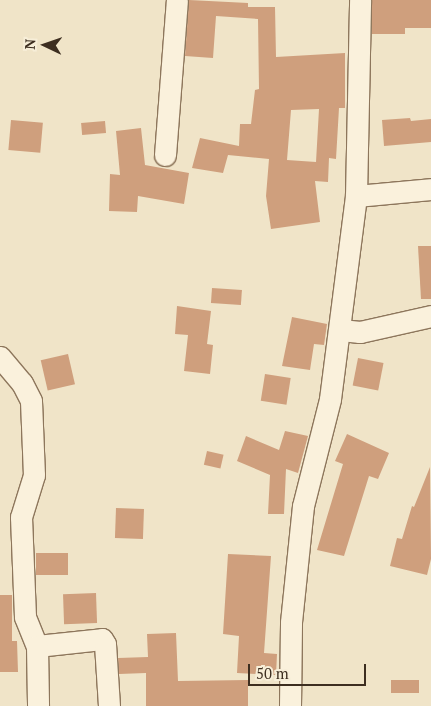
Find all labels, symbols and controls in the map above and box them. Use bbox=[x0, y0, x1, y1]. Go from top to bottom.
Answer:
north arrow bbox=[20, 20, 70, 70]
text: N bbox=[20, 38, 39, 50]
scale bar bbox=[251, 654, 368, 686]
text: 50 m bbox=[256, 663, 289, 683]

